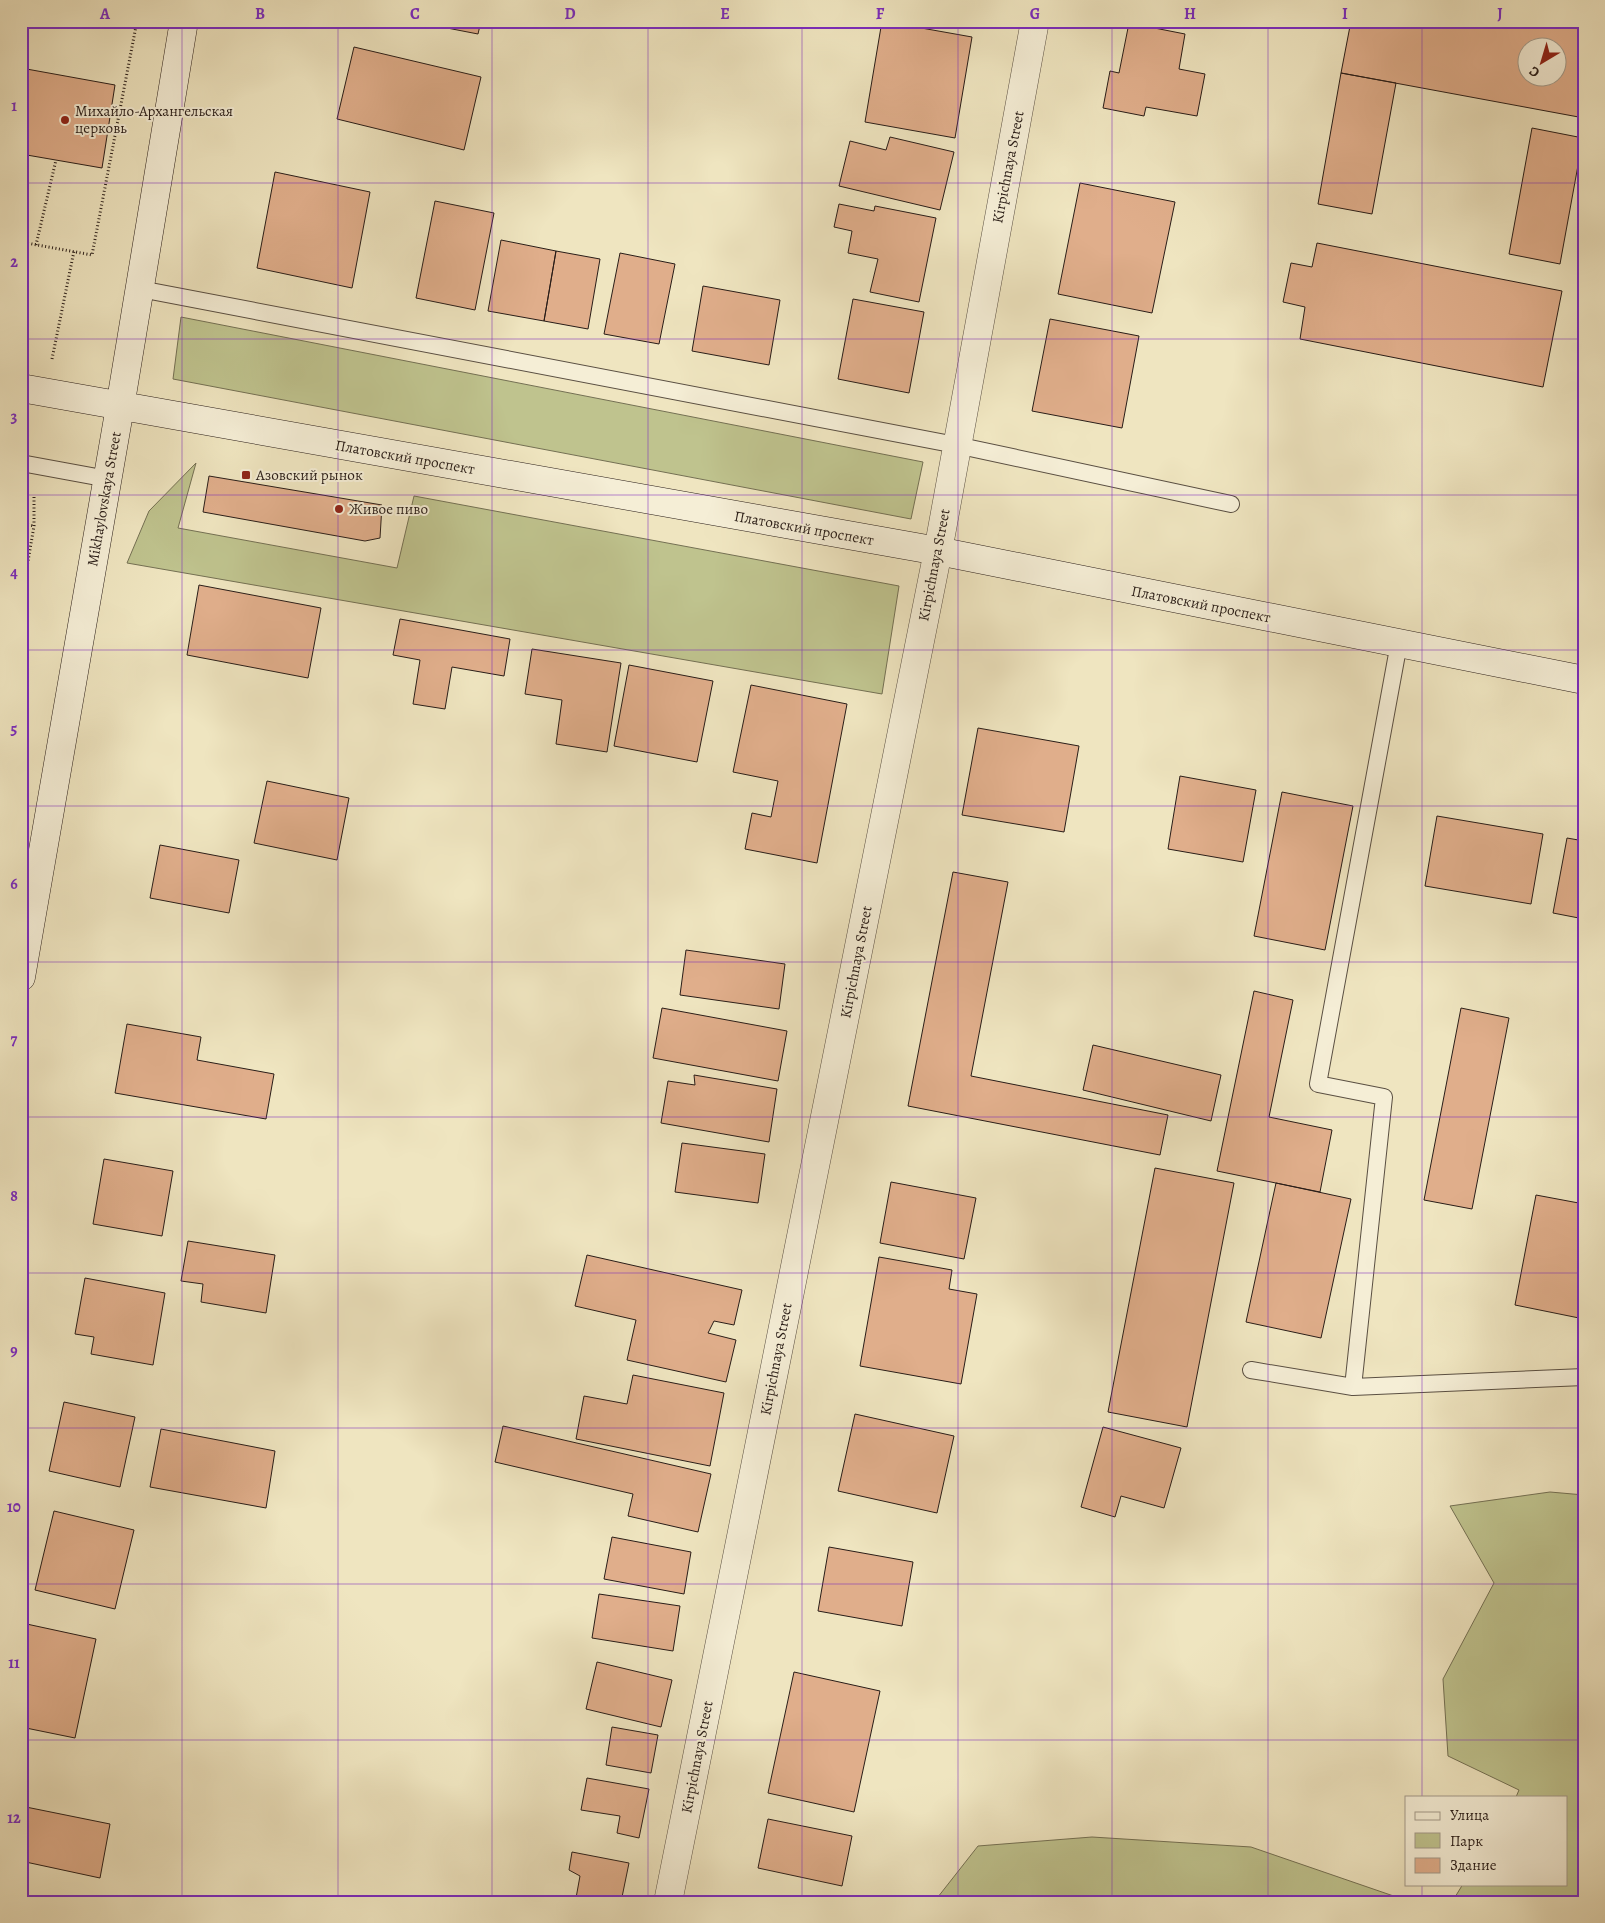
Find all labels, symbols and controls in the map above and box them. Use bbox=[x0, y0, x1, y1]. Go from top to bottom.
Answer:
text: A bbox=[99, 3, 111, 25]
text: B bbox=[255, 3, 265, 25]
text: C bbox=[410, 3, 420, 25]
text: D bbox=[564, 3, 576, 25]
text: E bbox=[720, 3, 730, 25]
text: F bbox=[876, 3, 885, 25]
text: G bbox=[1030, 3, 1040, 25]
text: H bbox=[1184, 3, 1196, 25]
text: I bbox=[1342, 3, 1348, 25]
text: J bbox=[1497, 3, 1503, 25]
north arrow bbox=[1518, 38, 1568, 88]
text: С bbox=[1525, 61, 1544, 82]
text: 1 bbox=[11, 95, 17, 117]
place label: Михайло-Архангельская церковь bbox=[75, 101, 233, 138]
street label: Kirpichnaya Street bbox=[987, 109, 1029, 225]
marker: Михайло-Архангельская церковь bbox=[59, 114, 71, 126]
text: 2 bbox=[10, 251, 18, 273]
text: 3 bbox=[11, 406, 18, 428]
street label: Mikhaylovskaya Street bbox=[82, 430, 126, 568]
street label: Платовский проспект bbox=[334, 435, 477, 479]
place label: Азовский рынок bbox=[255, 465, 363, 485]
marker: Азовский рынок bbox=[240, 469, 252, 481]
place label: Живое пиво bbox=[349, 499, 428, 519]
marker: Живое пиво bbox=[333, 503, 345, 515]
street label: Платовский проспект bbox=[733, 506, 876, 550]
street label: Kirpichnaya Street bbox=[913, 507, 955, 623]
text: 4 bbox=[10, 562, 18, 584]
street label: Платовский проспект bbox=[1130, 581, 1273, 627]
text: 5 bbox=[11, 718, 18, 740]
text: 6 bbox=[10, 873, 18, 895]
street label: Kirpichnaya Street bbox=[835, 904, 877, 1020]
text: 7 bbox=[11, 1029, 18, 1051]
text: 8 bbox=[10, 1185, 18, 1207]
street label: Kirpichnaya Street bbox=[755, 1301, 797, 1417]
text: 9 bbox=[10, 1340, 18, 1362]
text: 10 bbox=[7, 1496, 21, 1518]
text: 11 bbox=[8, 1652, 20, 1674]
street label: Kirpichnaya Street bbox=[676, 1699, 718, 1815]
legend bbox=[1405, 1796, 1568, 1886]
text: Улица bbox=[1450, 1805, 1489, 1825]
text: 12 bbox=[7, 1807, 21, 1829]
text: Парк bbox=[1450, 1831, 1483, 1851]
text: Здание bbox=[1450, 1855, 1497, 1875]

